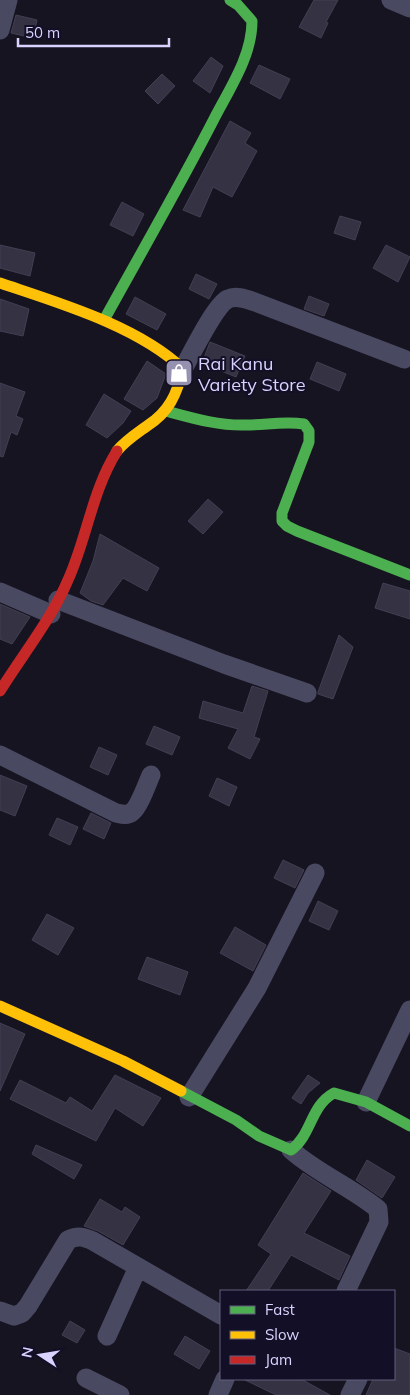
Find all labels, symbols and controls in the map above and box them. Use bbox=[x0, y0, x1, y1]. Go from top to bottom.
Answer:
scale bar bbox=[18, 15, 169, 47]
text: 50 m bbox=[25, 23, 60, 42]
place label: Rai Kanu Variety Store bbox=[198, 352, 306, 396]
shop icon: Rai Kanu Variety Store bbox=[164, 358, 194, 388]
legend bbox=[220, 1290, 395, 1380]
text: Fast bbox=[265, 1300, 295, 1319]
text: Slow bbox=[265, 1325, 299, 1344]
north arrow bbox=[15, 1330, 65, 1380]
text: N bbox=[17, 1345, 37, 1359]
text: Jam bbox=[265, 1350, 292, 1369]

